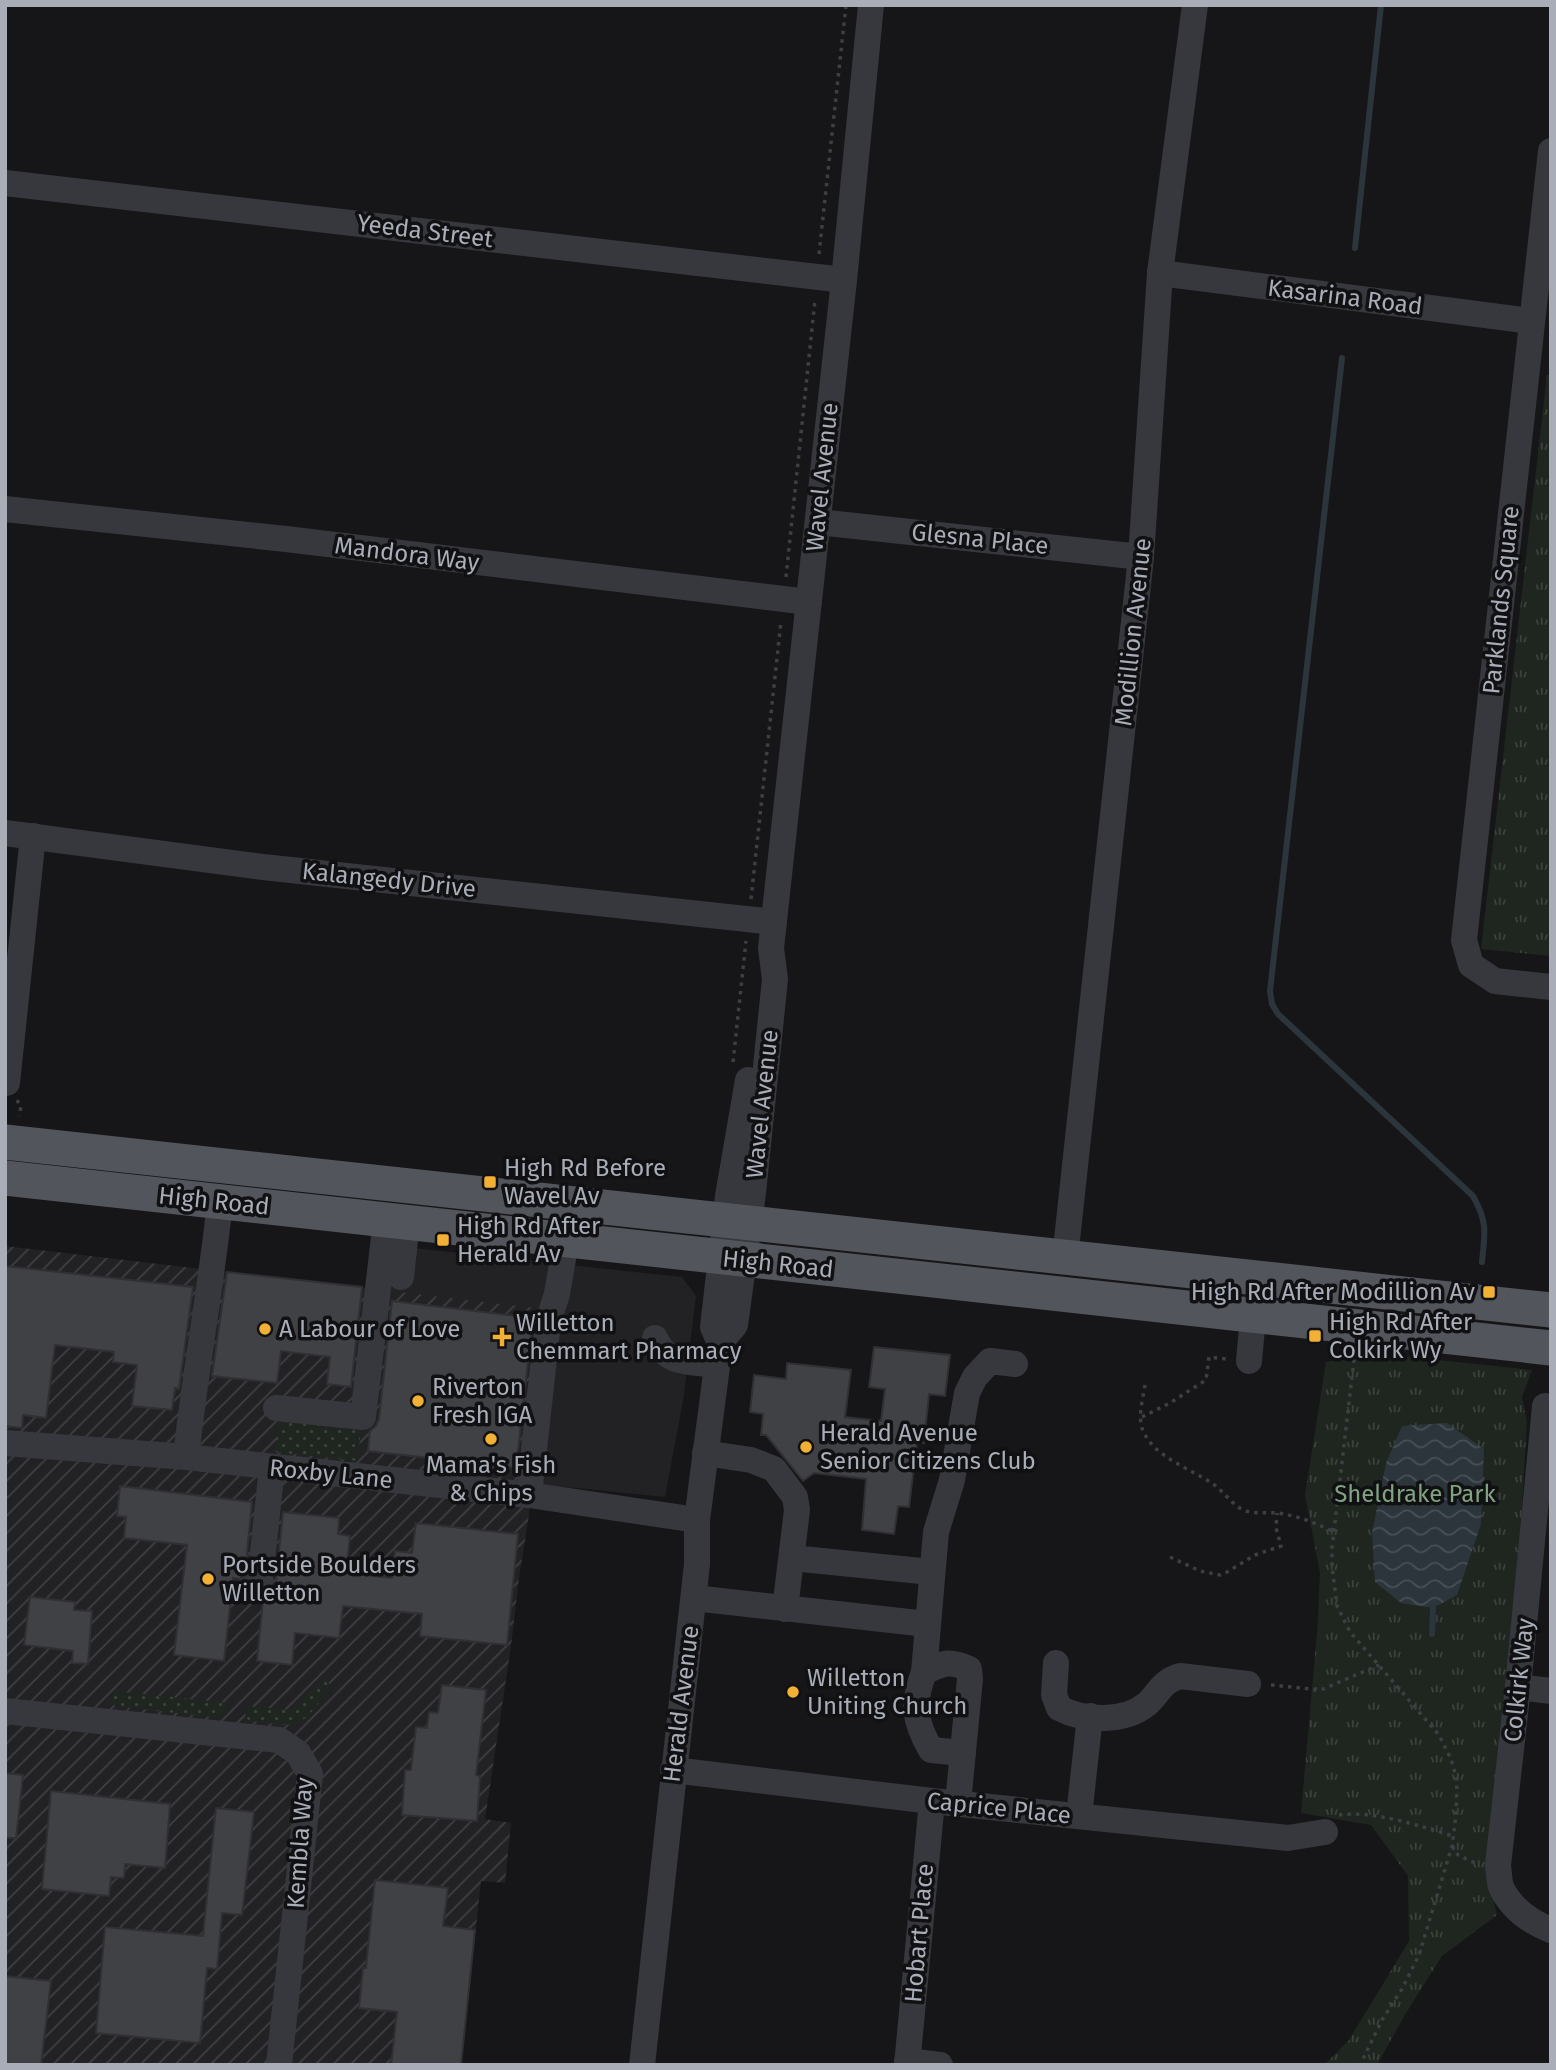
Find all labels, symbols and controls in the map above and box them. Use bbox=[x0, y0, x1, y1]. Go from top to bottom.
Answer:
street label: Yeeda Street bbox=[355, 209, 495, 253]
street label: Kasarina Road bbox=[1266, 274, 1424, 320]
street label: Wavel Avenue bbox=[800, 401, 844, 553]
street label: Parklands Square bbox=[1477, 504, 1525, 696]
street label: Glesna Place bbox=[910, 518, 1050, 560]
street label: Mandora Way bbox=[333, 531, 481, 577]
street label: Modillion Avenue bbox=[1109, 537, 1157, 727]
street label: Kalangedy Drive bbox=[301, 857, 477, 903]
street label: Wavel Avenue bbox=[740, 1028, 784, 1180]
place label: High Rd Before Wavel Av bbox=[504, 1154, 666, 1210]
marker: High Rd Before Wavel Av bbox=[482, 1174, 498, 1190]
street label: High Road bbox=[157, 1181, 271, 1221]
place label: High Rd After Herald Av bbox=[457, 1212, 601, 1268]
marker: High Rd After Herald Av bbox=[435, 1232, 451, 1248]
street label: High Road bbox=[721, 1244, 835, 1284]
place label: High Rd After Modillion Av bbox=[1191, 1278, 1475, 1306]
marker: High Rd After Modillion Av bbox=[1481, 1284, 1497, 1300]
place label: High Rd After Colkirk Wy bbox=[1329, 1308, 1473, 1364]
place label: Willetton Chemmart Pharmacy bbox=[516, 1309, 742, 1365]
place label: A Labour of Love bbox=[279, 1315, 460, 1343]
marker: A Labour of Love bbox=[257, 1321, 273, 1337]
marker: High Rd After Colkirk Wy bbox=[1307, 1328, 1323, 1344]
marker: Willetton Chemmart Pharmacy bbox=[494, 1329, 510, 1345]
place label: Riverton Fresh IGA bbox=[432, 1373, 532, 1429]
marker: Riverton Fresh IGA bbox=[410, 1393, 426, 1409]
place label: Herald Avenue Senior Citizens Club bbox=[820, 1419, 1036, 1475]
marker: Mama's Fish & Chips bbox=[483, 1431, 499, 1447]
marker: Herald Avenue Senior Citizens Club bbox=[798, 1439, 814, 1455]
place label: Mama's Fish & Chips bbox=[426, 1451, 556, 1507]
street label: Roxby Lane bbox=[268, 1454, 394, 1494]
park label: Sheldrake Park bbox=[1334, 1480, 1497, 1508]
place label: Portside Boulders Willetton bbox=[222, 1551, 416, 1607]
marker: Portside Boulders Willetton bbox=[200, 1571, 216, 1587]
street label: Colkirk Way bbox=[1499, 1616, 1539, 1743]
street label: Herald Avenue bbox=[657, 1624, 705, 1784]
place label: Willetton Uniting Church bbox=[807, 1664, 967, 1720]
marker: Willetton Uniting Church bbox=[785, 1684, 801, 1700]
street label: Kembla Way bbox=[281, 1776, 319, 1910]
street label: Caprice Place bbox=[926, 1787, 1072, 1829]
street label: Hobart Place bbox=[899, 1862, 939, 2004]

